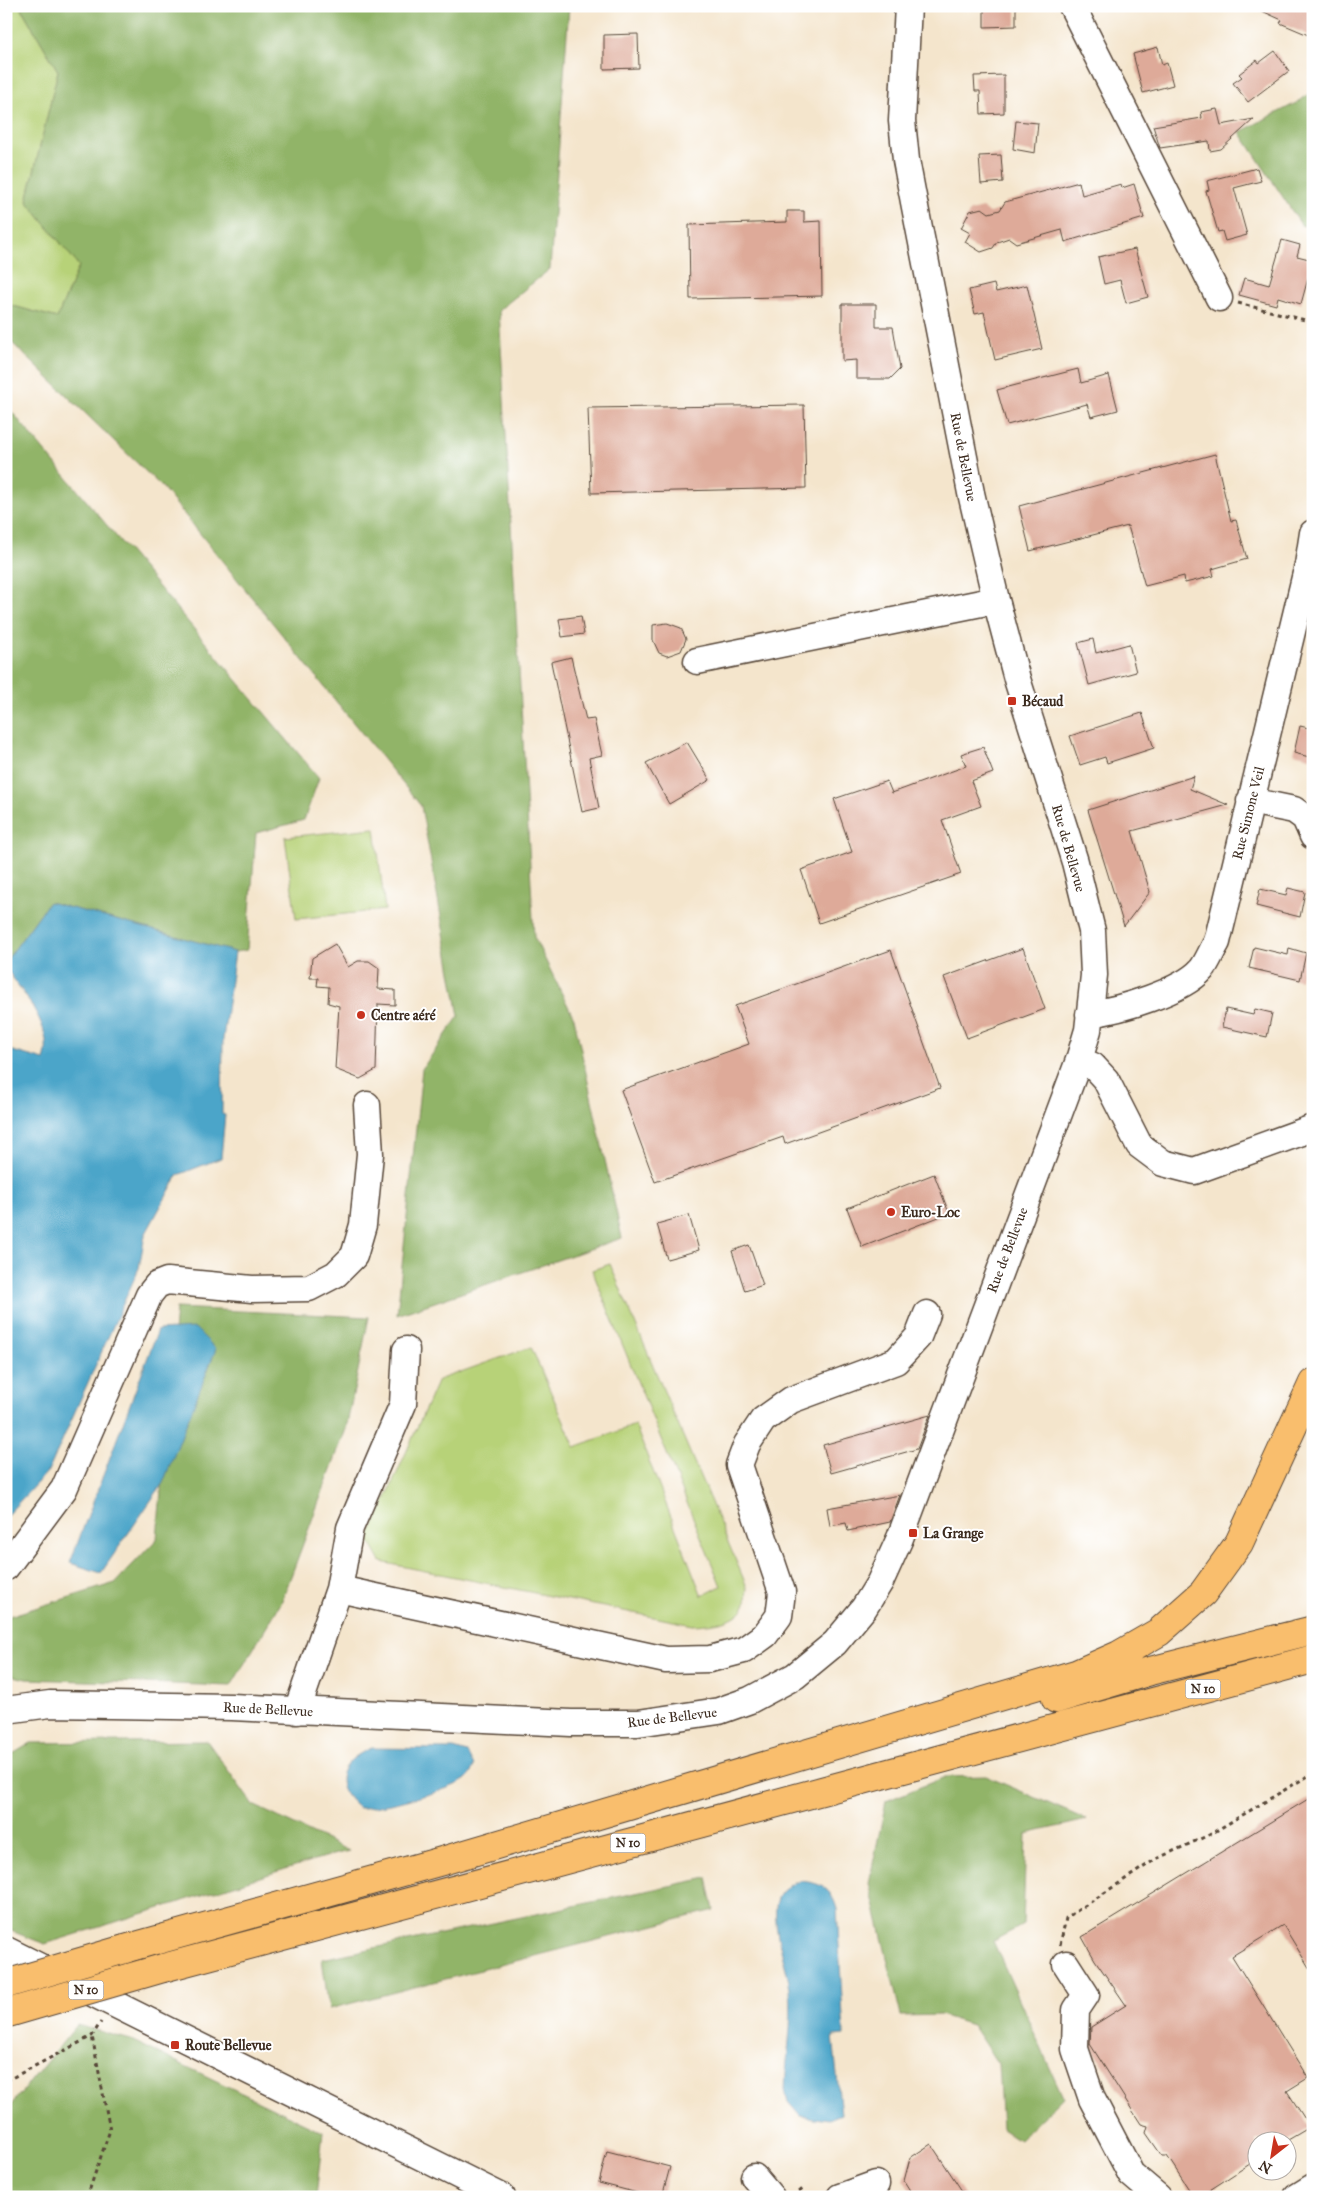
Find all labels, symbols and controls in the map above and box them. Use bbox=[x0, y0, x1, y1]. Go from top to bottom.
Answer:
street label: Rue de Bellevue bbox=[947, 411, 981, 503]
place label: Bécaud bbox=[1022, 693, 1064, 710]
marker: Bécaud bbox=[1006, 695, 1018, 707]
street label: Rue Simone Veil bbox=[1229, 765, 1268, 861]
street label: Rue de Bellevue bbox=[1048, 802, 1089, 894]
place label: Centre aéré bbox=[371, 1007, 437, 1024]
marker: Centre aéré bbox=[355, 1009, 367, 1021]
place label: Euro-Loc bbox=[901, 1204, 960, 1221]
street label: Rue de Bellevue bbox=[983, 1205, 1032, 1295]
marker: Euro-Loc bbox=[885, 1206, 897, 1218]
place label: La Grange bbox=[923, 1525, 984, 1543]
marker: La Grange bbox=[907, 1527, 919, 1539]
road number: N 10 bbox=[1186, 1680, 1220, 1698]
street label: Rue de Bellevue bbox=[222, 1699, 314, 1720]
street label: Rue de Bellevue bbox=[626, 1704, 718, 1731]
road number: N 10 bbox=[610, 1834, 646, 1852]
road number: N 10 bbox=[68, 1980, 104, 2000]
place label: Route Bellevue bbox=[185, 2037, 272, 2054]
marker: Route Bellevue bbox=[169, 2039, 181, 2051]
north arrow bbox=[1246, 2130, 1296, 2180]
text: N bbox=[1256, 2156, 1275, 2177]

